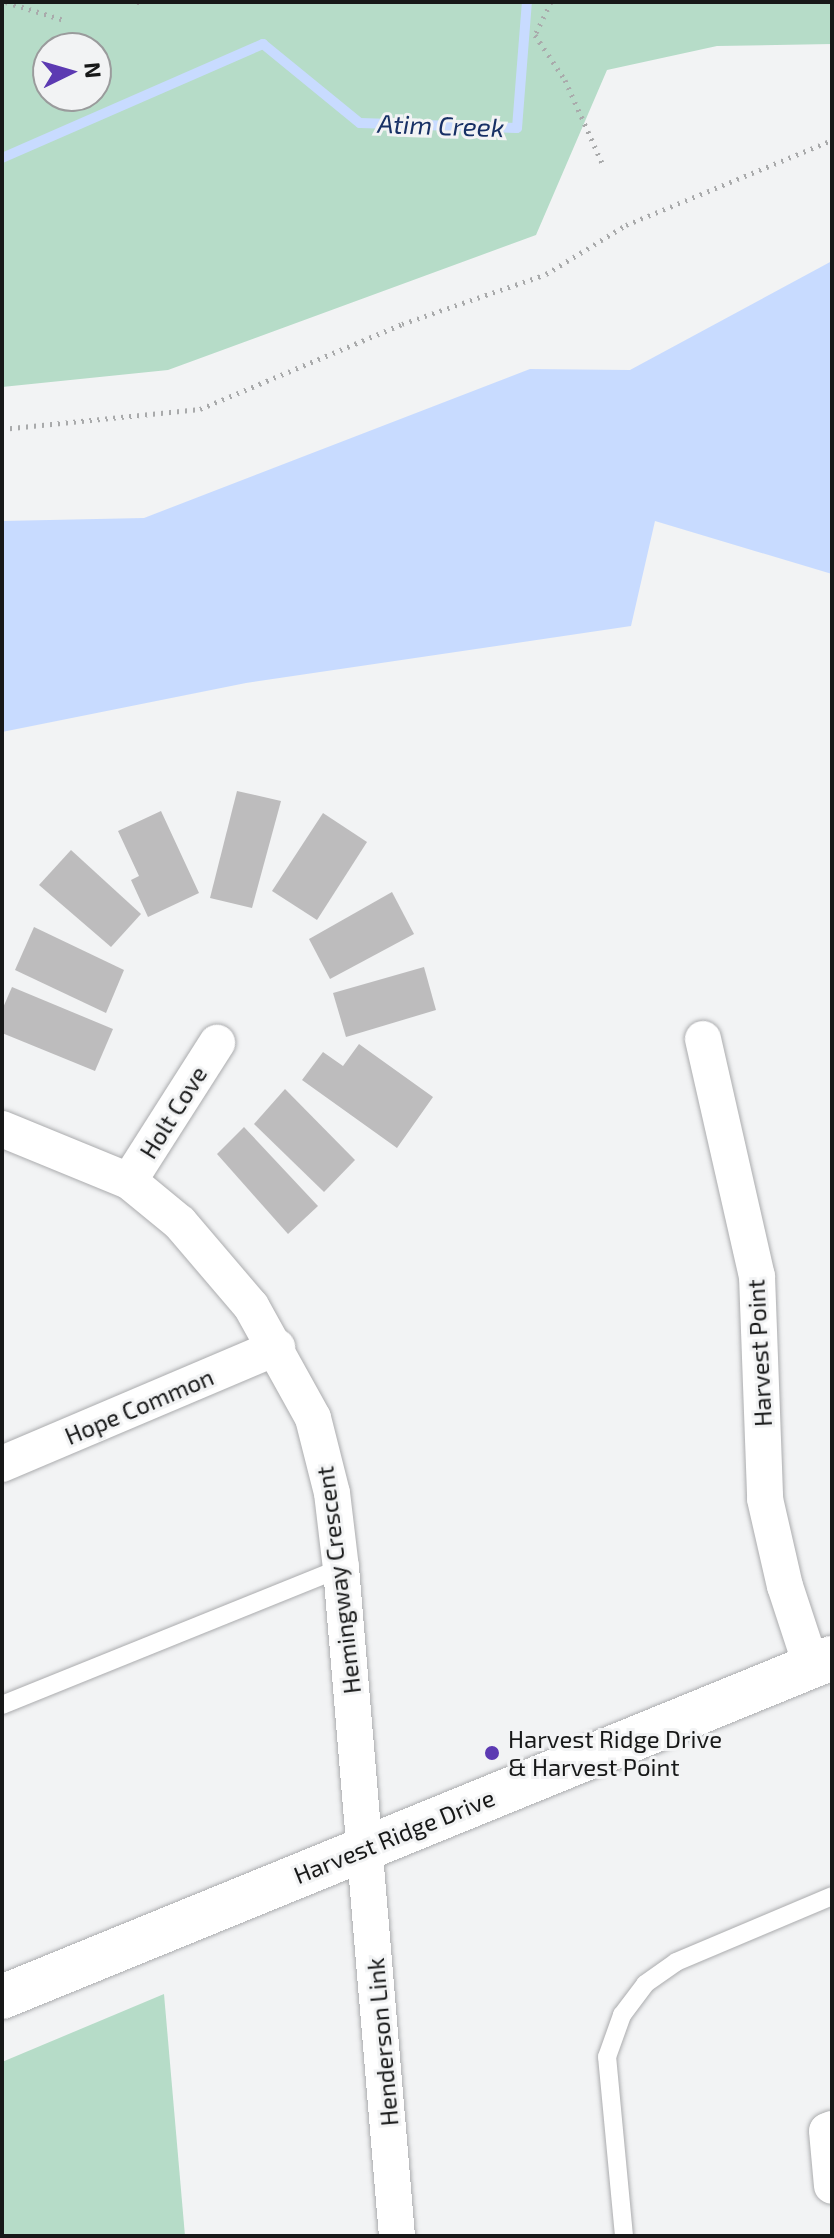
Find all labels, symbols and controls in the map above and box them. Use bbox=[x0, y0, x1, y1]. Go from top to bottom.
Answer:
north arrow bbox=[32, 32, 112, 112]
text: N bbox=[80, 61, 108, 79]
water label: Atim Creek bbox=[377, 107, 505, 143]
street label: Holt Cove bbox=[133, 1060, 213, 1164]
street label: Harvest Point bbox=[741, 1279, 777, 1427]
street label: Hope Common bbox=[60, 1362, 218, 1450]
street label: Hemingway Crescent bbox=[310, 1464, 366, 1696]
place label: Harvest Ridge Drive & Harvest Point bbox=[508, 1725, 722, 1781]
marker: Harvest Ridge Drive & Harvest Point bbox=[483, 1744, 501, 1762]
street label: Harvest Ridge Drive bbox=[289, 1783, 499, 1889]
street label: Henderson Link bbox=[360, 1957, 404, 2127]

